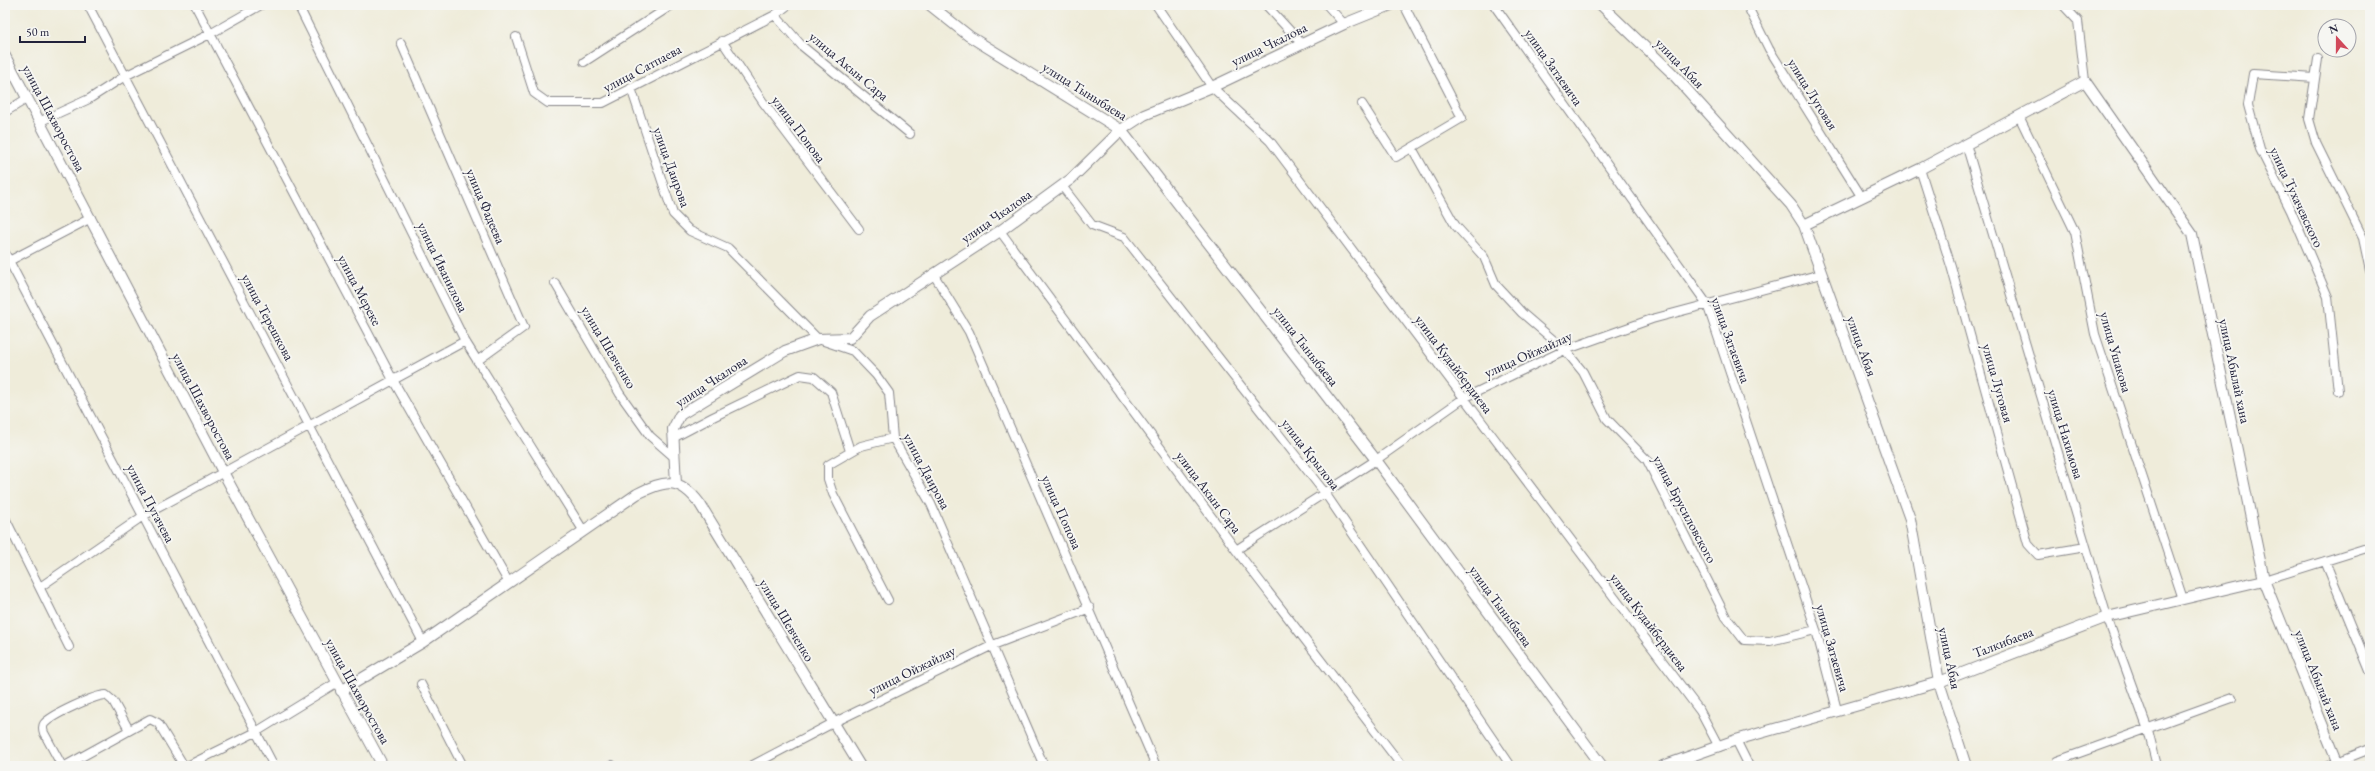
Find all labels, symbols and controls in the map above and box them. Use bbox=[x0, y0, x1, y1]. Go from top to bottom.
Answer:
scale bar bbox=[20, 18, 85, 44]
street label: улица Чкалова bbox=[1228, 18, 1310, 70]
north arrow bbox=[2317, 18, 2357, 58]
text: N bbox=[2327, 20, 2340, 37]
text: 50 m bbox=[26, 24, 50, 40]
street label: улица Затаевича bbox=[1521, 25, 1587, 109]
street label: улица Акын Сара bbox=[805, 27, 893, 105]
street label: улица Абая bbox=[1652, 34, 1708, 92]
street label: улица Сатпаева bbox=[600, 40, 685, 96]
street label: улица Луговая bbox=[1784, 55, 1842, 133]
street label: улица Тыныбаева bbox=[1039, 58, 1131, 124]
street label: улица Шахворостова bbox=[18, 61, 90, 175]
street label: улица Попова bbox=[768, 92, 830, 166]
street label: улица Даирова bbox=[649, 124, 695, 210]
street label: улица Тухачевского bbox=[2266, 144, 2328, 250]
street label: улица Фадеева bbox=[462, 165, 510, 247]
street label: улица Чкалова bbox=[957, 185, 1035, 247]
street label: улица Иванилова bbox=[413, 219, 473, 315]
street label: улица Мереке bbox=[334, 251, 386, 329]
street label: улица Терешкова bbox=[237, 270, 299, 364]
street label: улица Затаевича bbox=[1707, 295, 1755, 386]
street label: улица Шевченко bbox=[577, 302, 641, 392]
street label: улица Тыныбаева bbox=[1269, 302, 1343, 390]
street label: улица Ушакова bbox=[2096, 309, 2136, 395]
street label: улица Кудайбердиева bbox=[1411, 311, 1497, 417]
street label: улица Абая bbox=[1843, 313, 1881, 379]
street label: улица Абылай хана bbox=[2215, 317, 2255, 426]
street label: улица Ойжайлау bbox=[1481, 326, 1576, 381]
street label: улица Луговая bbox=[1978, 341, 2018, 425]
street label: улица Шахворостова bbox=[168, 349, 240, 463]
street label: улица Чкалова bbox=[672, 351, 751, 411]
street label: улица Нахимова bbox=[2044, 387, 2088, 482]
street label: улица Крылова bbox=[1278, 415, 1345, 494]
street label: улица Даирова bbox=[899, 430, 955, 513]
street label: улица Акын Сара bbox=[1172, 447, 1246, 537]
street label: улица Брусиловского bbox=[1649, 452, 1721, 566]
street label: улица Пугачева bbox=[123, 460, 179, 546]
street label: улица Попова bbox=[1038, 472, 1087, 552]
street label: улица Тыныбаева bbox=[1465, 562, 1537, 651]
street label: улица Кудайбердиева bbox=[1606, 569, 1692, 675]
street label: улица Шевченко bbox=[755, 575, 819, 665]
street label: улица Затаевича bbox=[1812, 602, 1854, 694]
street label: Талкибаева bbox=[1970, 622, 2036, 662]
street label: улица Абая bbox=[1935, 625, 1965, 691]
street label: улица Абылай хана bbox=[2291, 627, 2348, 733]
street label: улица Шахворостова bbox=[321, 635, 395, 748]
street label: улица Ойжайлау bbox=[866, 641, 959, 699]

